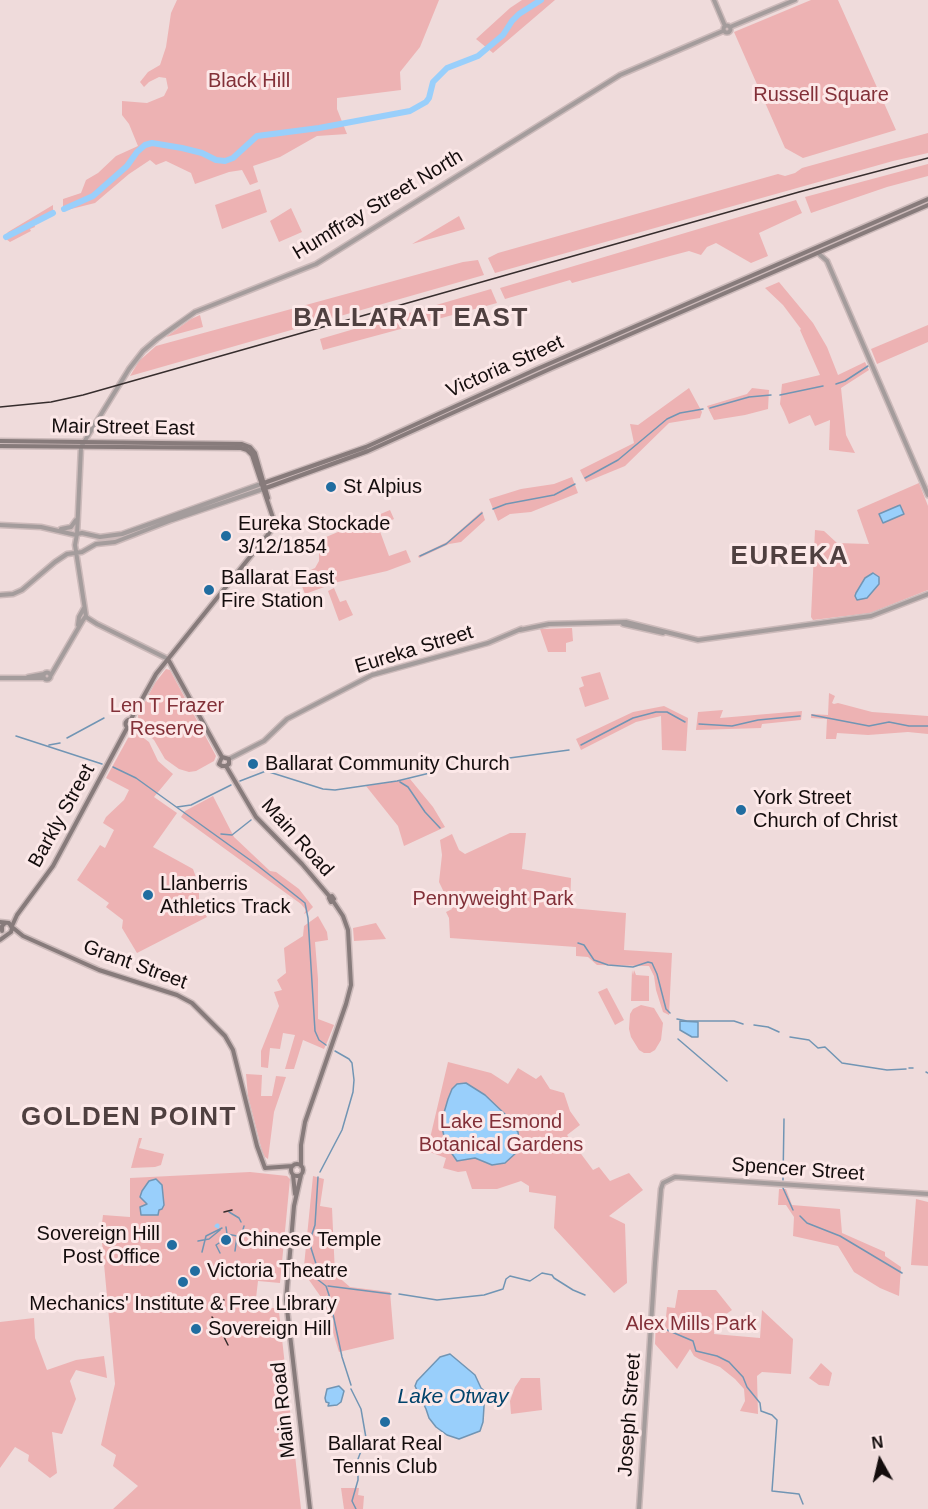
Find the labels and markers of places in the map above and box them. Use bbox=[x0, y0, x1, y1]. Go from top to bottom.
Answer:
place label: St Alpius bbox=[343, 475, 422, 499]
marker: St Alpius bbox=[324, 480, 338, 494]
place label: Eureka Stockade 3/12/1854 bbox=[238, 512, 390, 559]
marker: Eureka Stockade 3/12/1854 bbox=[219, 529, 233, 543]
place label: Ballarat East Fire Station bbox=[221, 566, 334, 613]
marker: Ballarat East Fire Station bbox=[202, 583, 216, 597]
place label: Ballarat Community Church bbox=[265, 752, 510, 776]
marker: Ballarat Community Church bbox=[246, 757, 260, 771]
place label: York Street Church of Christ bbox=[753, 786, 897, 833]
marker: York Street Church of Christ bbox=[734, 803, 748, 817]
place label: Llanberris Athletics Track bbox=[160, 872, 290, 919]
marker: Llanberris Athletics Track bbox=[141, 888, 155, 902]
place label: Sovereign Hill Post Office bbox=[37, 1222, 160, 1269]
place label: Chinese Temple bbox=[238, 1228, 381, 1252]
marker: Chinese Temple bbox=[219, 1233, 233, 1247]
marker: Sovereign Hill Post Office bbox=[165, 1238, 179, 1252]
place label: Victoria Theatre bbox=[207, 1259, 348, 1283]
marker: Victoria Theatre bbox=[188, 1264, 202, 1278]
marker: Mechanics' Institute & Free Library bbox=[176, 1275, 190, 1289]
place label: Mechanics' Institute & Free Library bbox=[29, 1292, 337, 1316]
place label: Sovereign Hill bbox=[208, 1317, 331, 1341]
marker: Sovereign Hill bbox=[189, 1322, 203, 1336]
marker: Ballarat Real Tennis Club bbox=[378, 1415, 392, 1429]
place label: Ballarat Real Tennis Club bbox=[328, 1432, 442, 1479]

